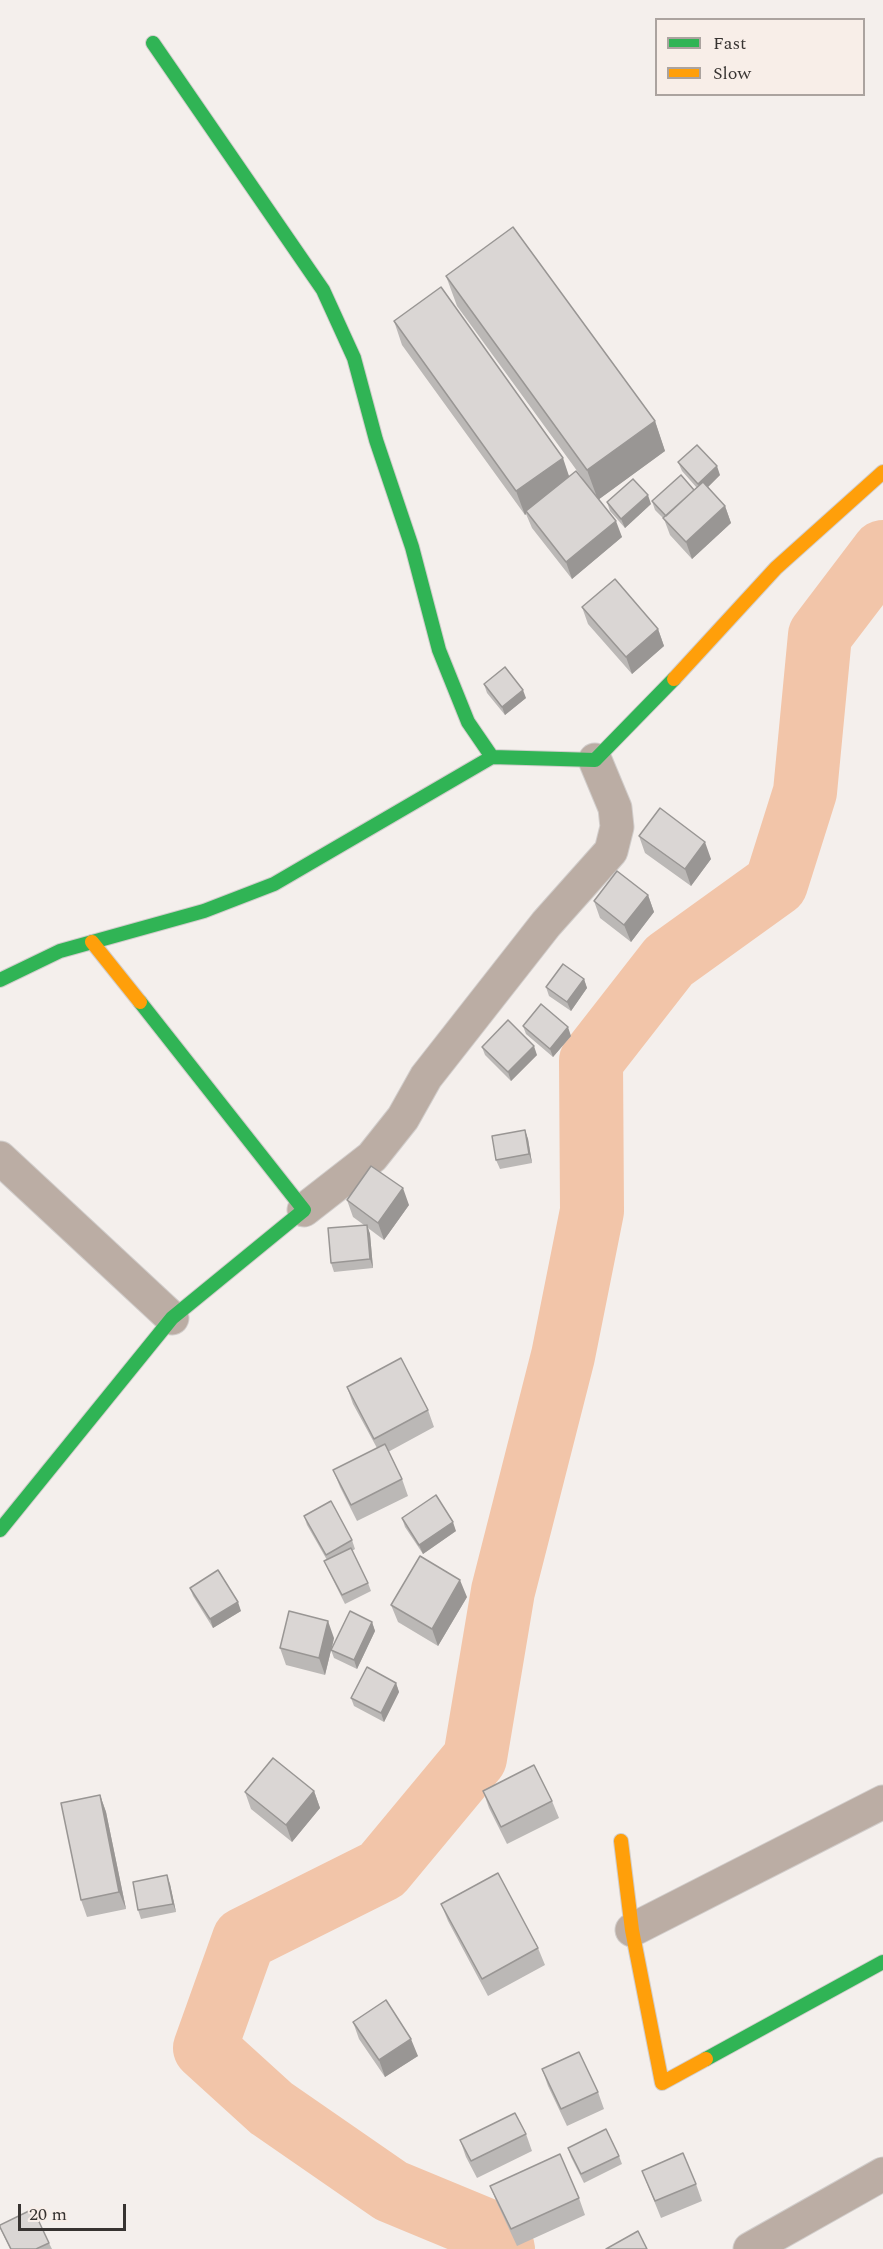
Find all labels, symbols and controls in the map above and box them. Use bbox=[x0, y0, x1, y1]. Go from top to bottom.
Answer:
legend bbox=[655, 18, 865, 96]
text: Fast bbox=[713, 30, 746, 57]
text: Slow bbox=[713, 60, 751, 87]
scale bar bbox=[21, 2192, 129, 2230]
text: 20 m bbox=[29, 2201, 67, 2228]

